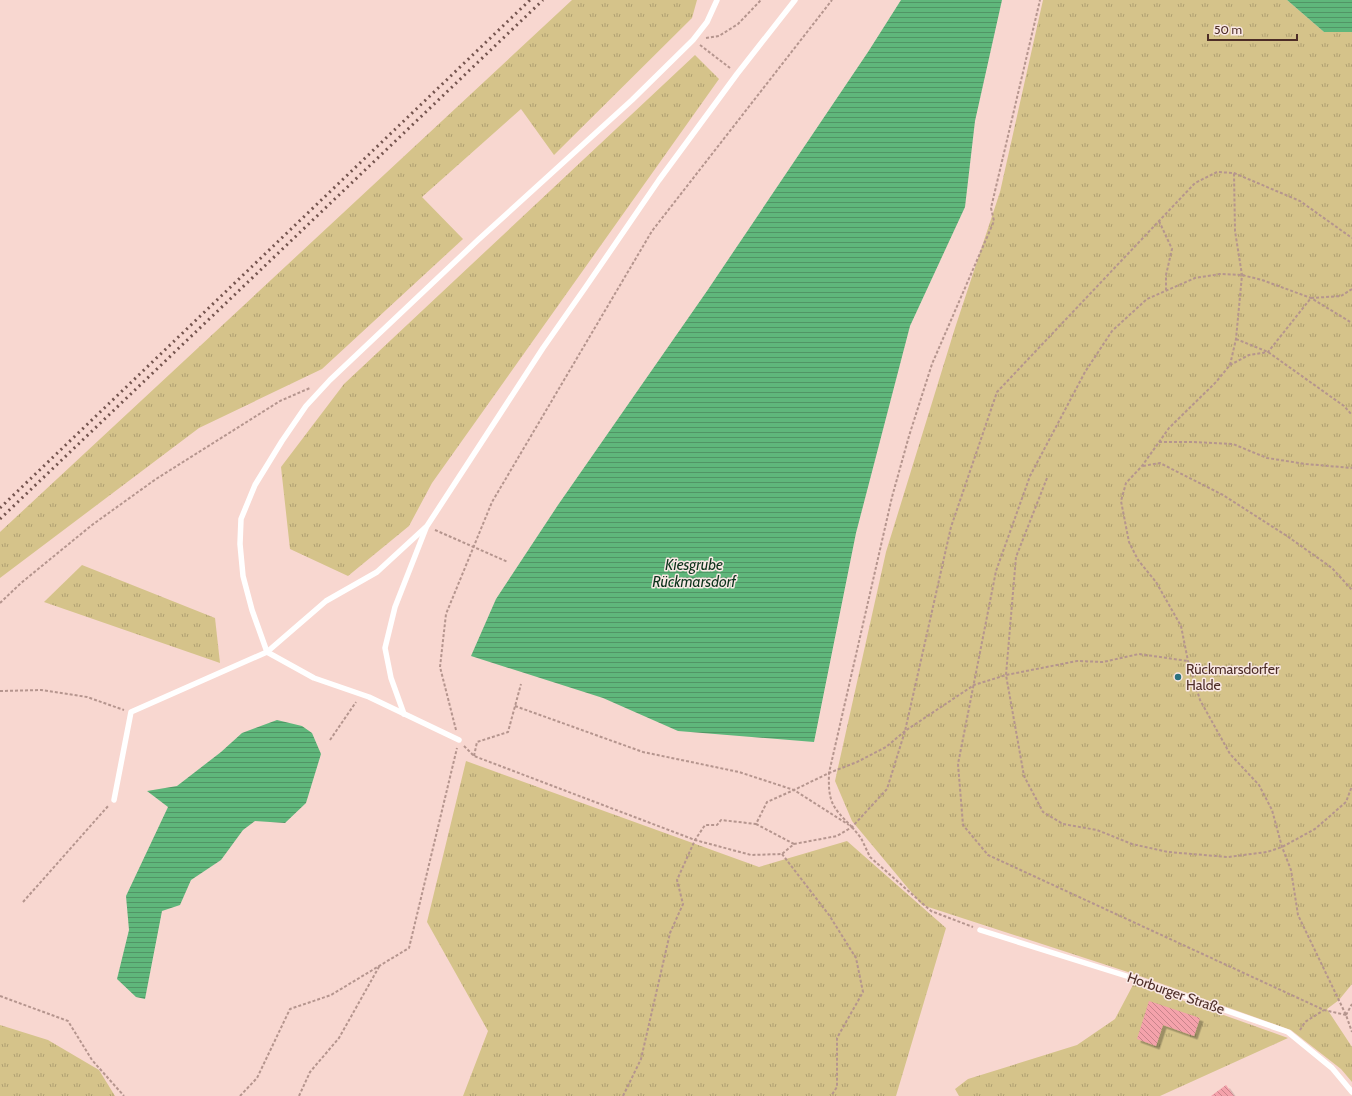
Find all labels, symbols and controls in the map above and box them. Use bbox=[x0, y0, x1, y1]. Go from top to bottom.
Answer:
scale bar bbox=[1208, 16, 1297, 42]
text: 50 m bbox=[1214, 22, 1242, 37]
water label: Kiesgrube Rückmarsdorf bbox=[652, 556, 737, 591]
place label: Rückmarsdorfer Halde bbox=[1186, 660, 1280, 694]
marker: Rückmarsdorfer Halde bbox=[1173, 672, 1183, 682]
street label: Horburger Straße bbox=[1125, 968, 1227, 1018]

